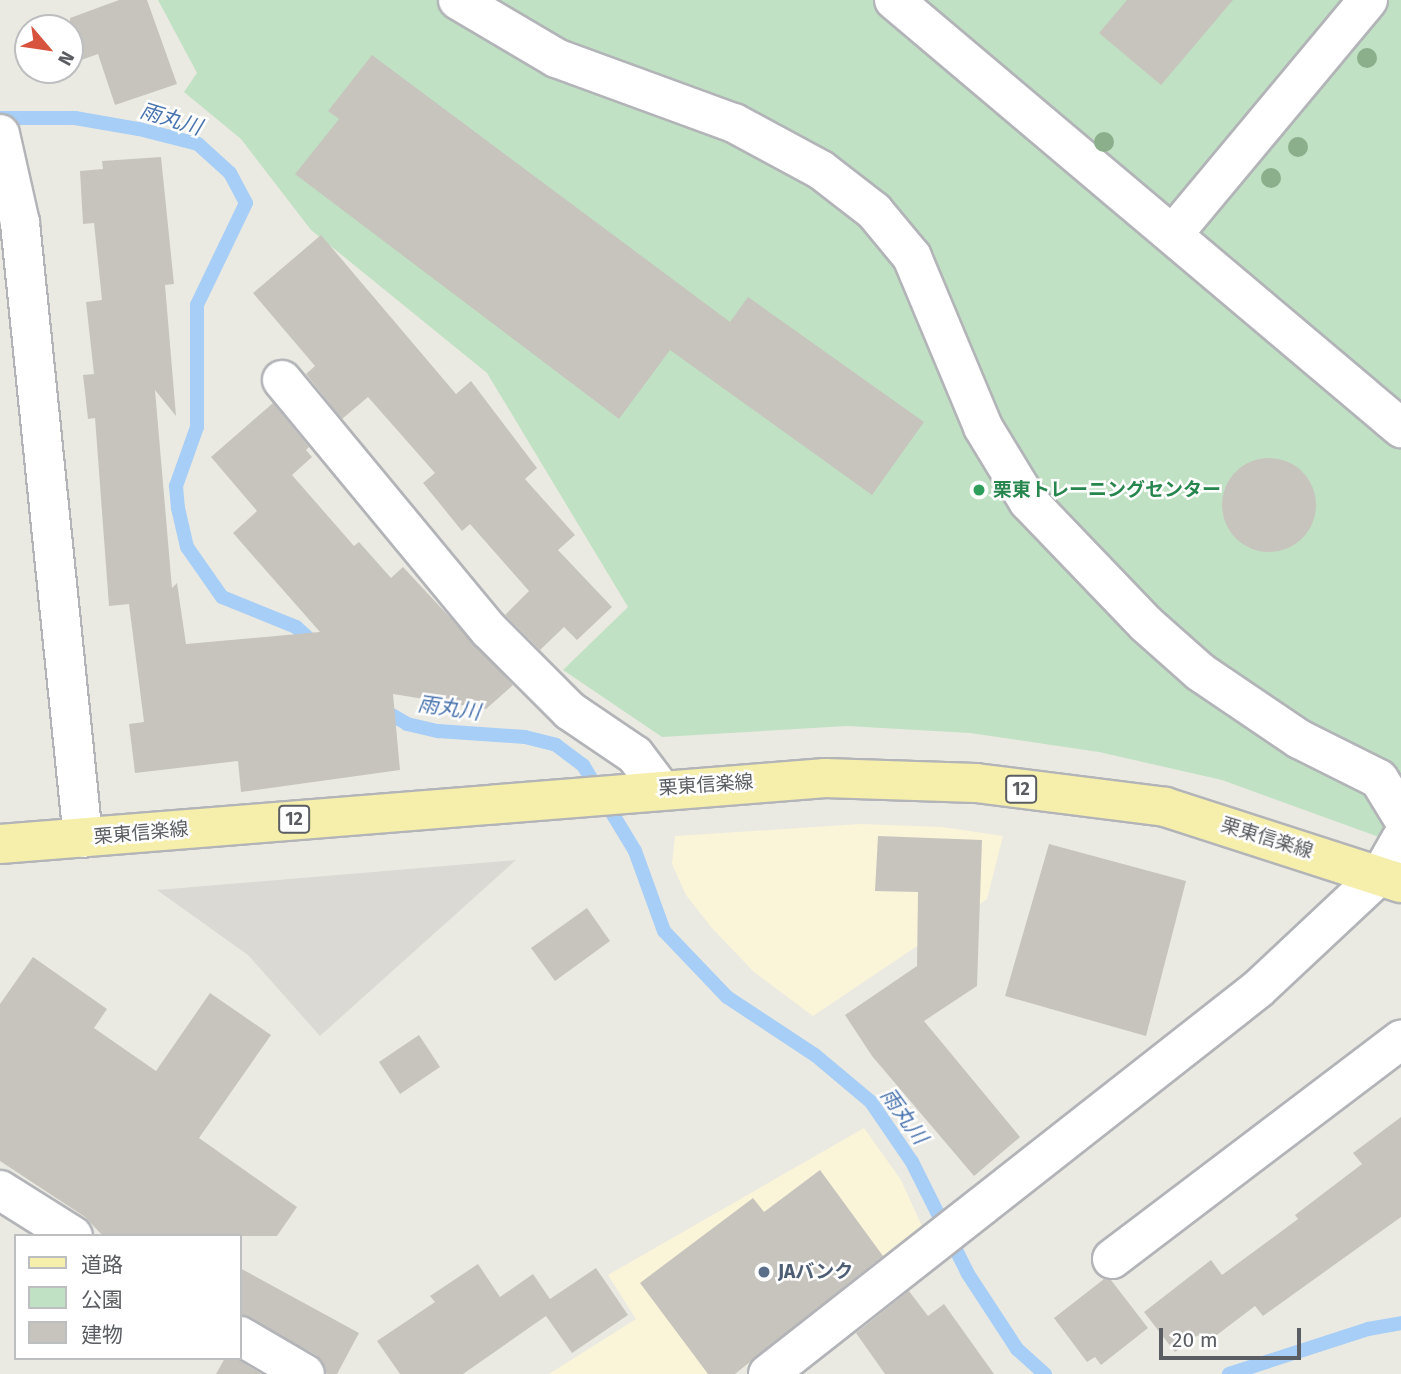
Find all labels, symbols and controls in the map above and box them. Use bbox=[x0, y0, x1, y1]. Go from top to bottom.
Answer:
north arrow bbox=[14, 14, 84, 84]
text: N bbox=[53, 47, 79, 70]
water label: 雨丸川 bbox=[137, 98, 205, 140]
place label: 栗東トレーニングセンター bbox=[993, 479, 1221, 501]
marker: 栗東トレーニングセンター bbox=[971, 482, 987, 498]
water label: 雨丸川 bbox=[416, 691, 482, 725]
street label: 栗東信楽線 bbox=[658, 770, 754, 800]
road number: 12 bbox=[1004, 774, 1038, 804]
road number: 12 bbox=[276, 804, 312, 834]
street label: 栗東信楽線 bbox=[1218, 813, 1316, 863]
street label: 栗東信楽線 bbox=[93, 818, 189, 848]
water label: 雨丸川 bbox=[875, 1083, 933, 1149]
legend bbox=[14, 1234, 242, 1360]
text: 道路 bbox=[81, 1252, 123, 1278]
place label: JAバンク bbox=[778, 1261, 852, 1283]
marker: JAバンク bbox=[756, 1264, 772, 1280]
text: 公園 bbox=[81, 1287, 123, 1313]
scale bar bbox=[1163, 1314, 1305, 1358]
text: 建物 bbox=[81, 1322, 123, 1348]
text: 20 m bbox=[1172, 1327, 1218, 1353]

